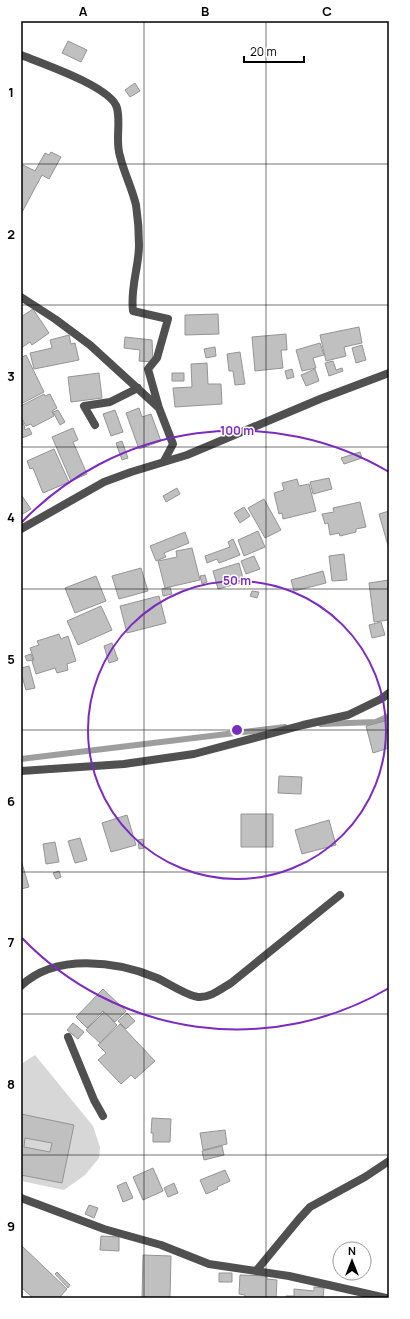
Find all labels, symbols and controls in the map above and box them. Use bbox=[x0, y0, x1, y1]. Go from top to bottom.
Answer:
text: A bbox=[79, 2, 88, 20]
text: B bbox=[201, 2, 209, 20]
text: C bbox=[322, 2, 332, 20]
scale bar bbox=[244, 38, 304, 64]
text: 20 m bbox=[250, 43, 277, 60]
text: 1 bbox=[8, 83, 14, 101]
text: 2 bbox=[7, 225, 15, 243]
text: 3 bbox=[7, 367, 15, 385]
text: 100 m bbox=[220, 422, 254, 439]
text: 4 bbox=[7, 508, 15, 526]
text: 50 m bbox=[223, 572, 251, 589]
text: 5 bbox=[7, 650, 15, 668]
centre of rings bbox=[230, 723, 244, 737]
text: 6 bbox=[7, 792, 15, 810]
text: 7 bbox=[8, 933, 15, 951]
text: 8 bbox=[7, 1075, 15, 1093]
text: 9 bbox=[7, 1217, 15, 1235]
north arrow bbox=[332, 1241, 372, 1281]
text: N bbox=[348, 1243, 356, 1258]

